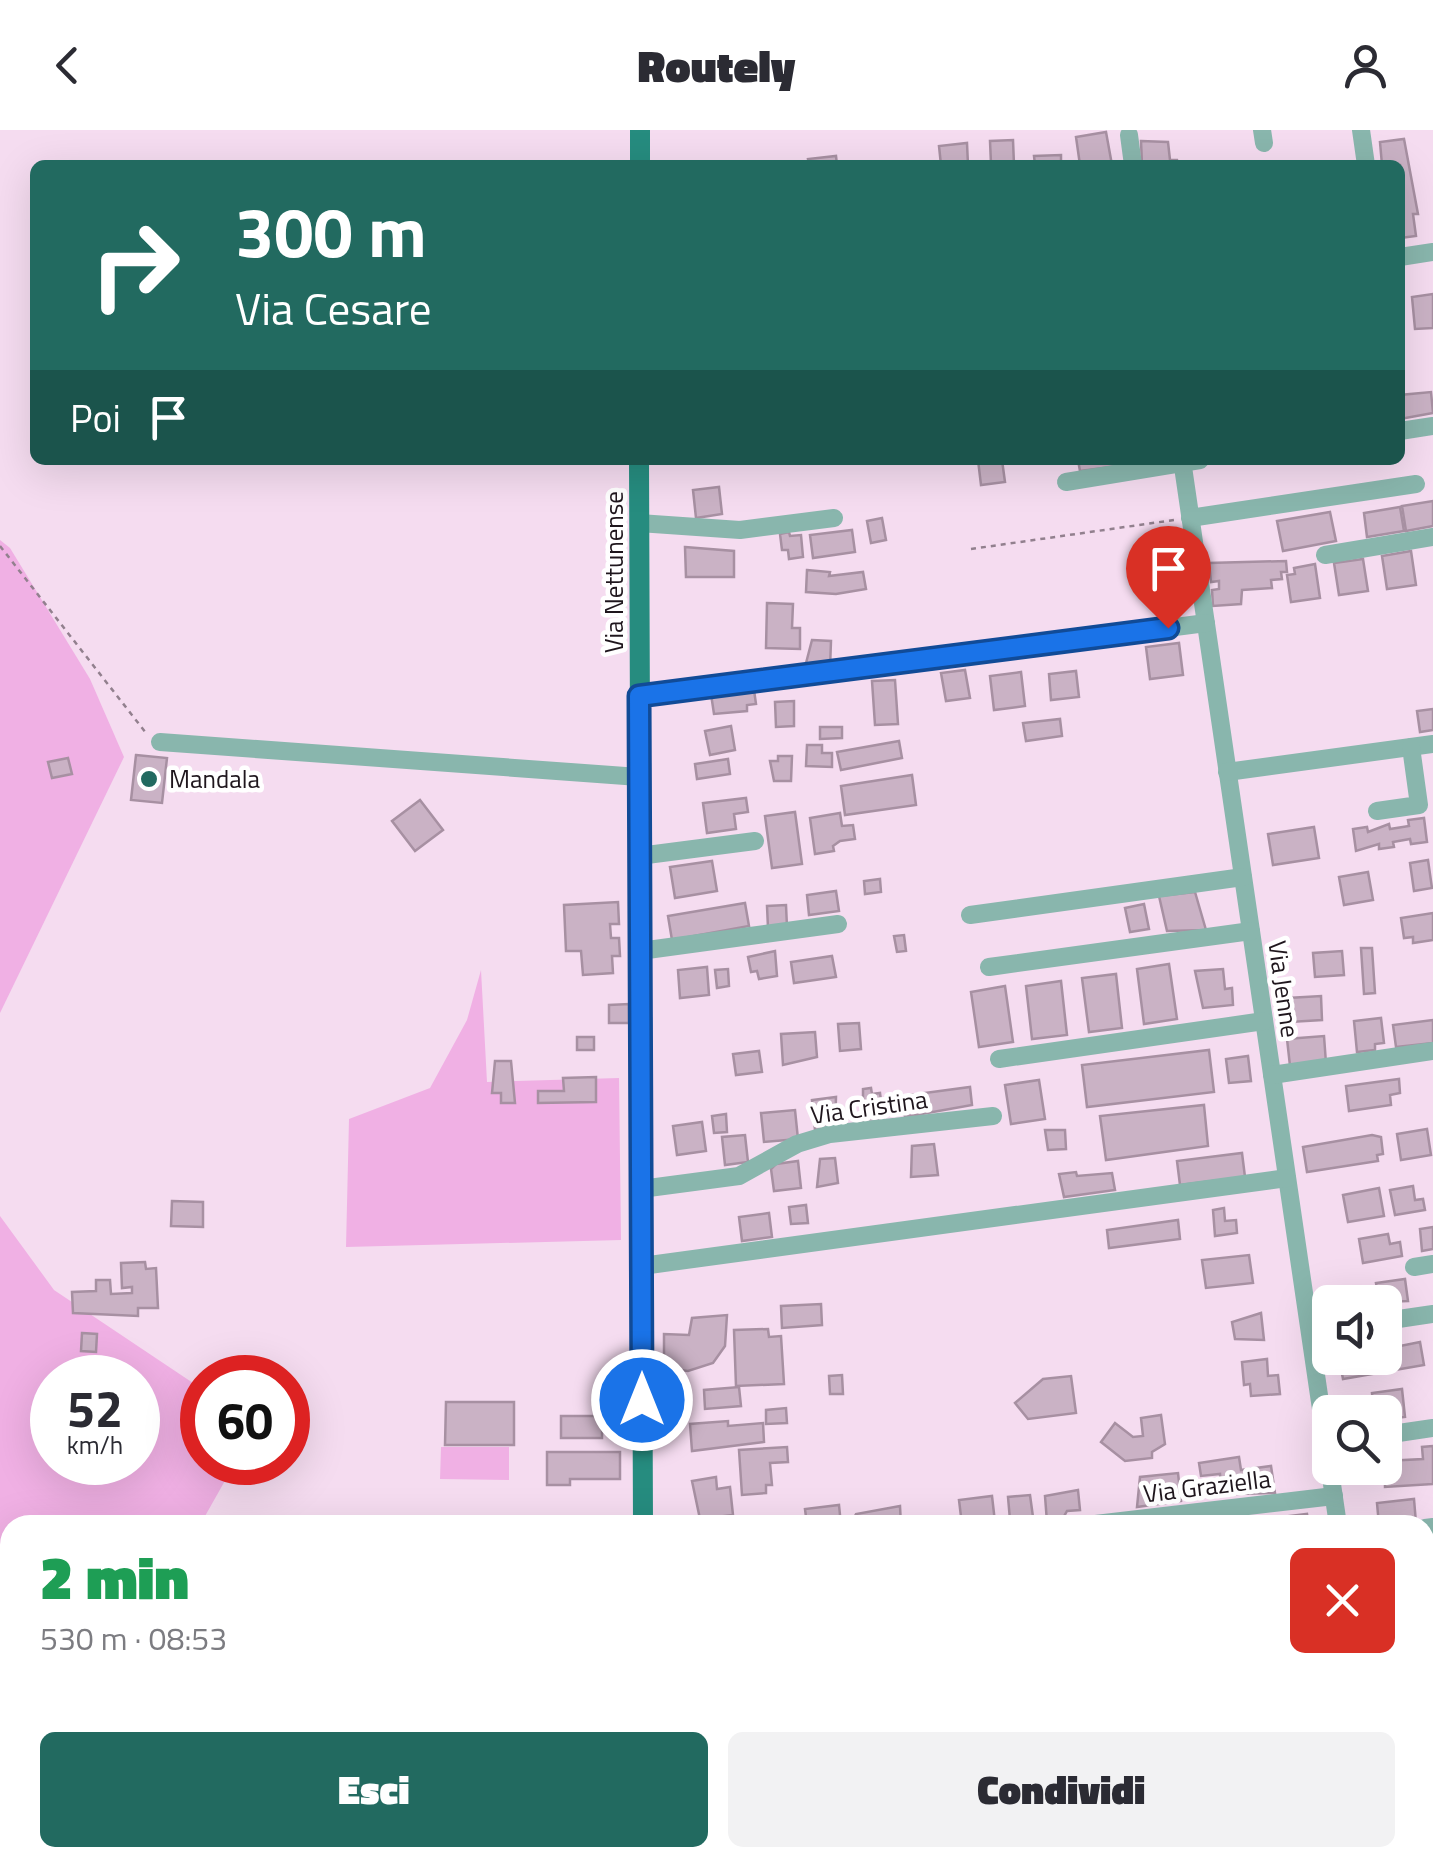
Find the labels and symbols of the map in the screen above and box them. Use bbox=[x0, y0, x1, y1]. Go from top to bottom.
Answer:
street label: Via Nettunense bbox=[595, 491, 633, 653]
pin bbox=[1126, 526, 1211, 629]
place label: Mandala bbox=[169, 760, 260, 798]
marker: Mandala bbox=[138, 768, 160, 790]
street label: Via Jenne bbox=[1258, 938, 1310, 1040]
street label: Via Cristina bbox=[808, 1080, 930, 1134]
position arrow bbox=[590, 1348, 694, 1452]
speed limit sign: 60 bbox=[180, 1355, 310, 1485]
street label: Via Graziella bbox=[1141, 1459, 1273, 1513]

